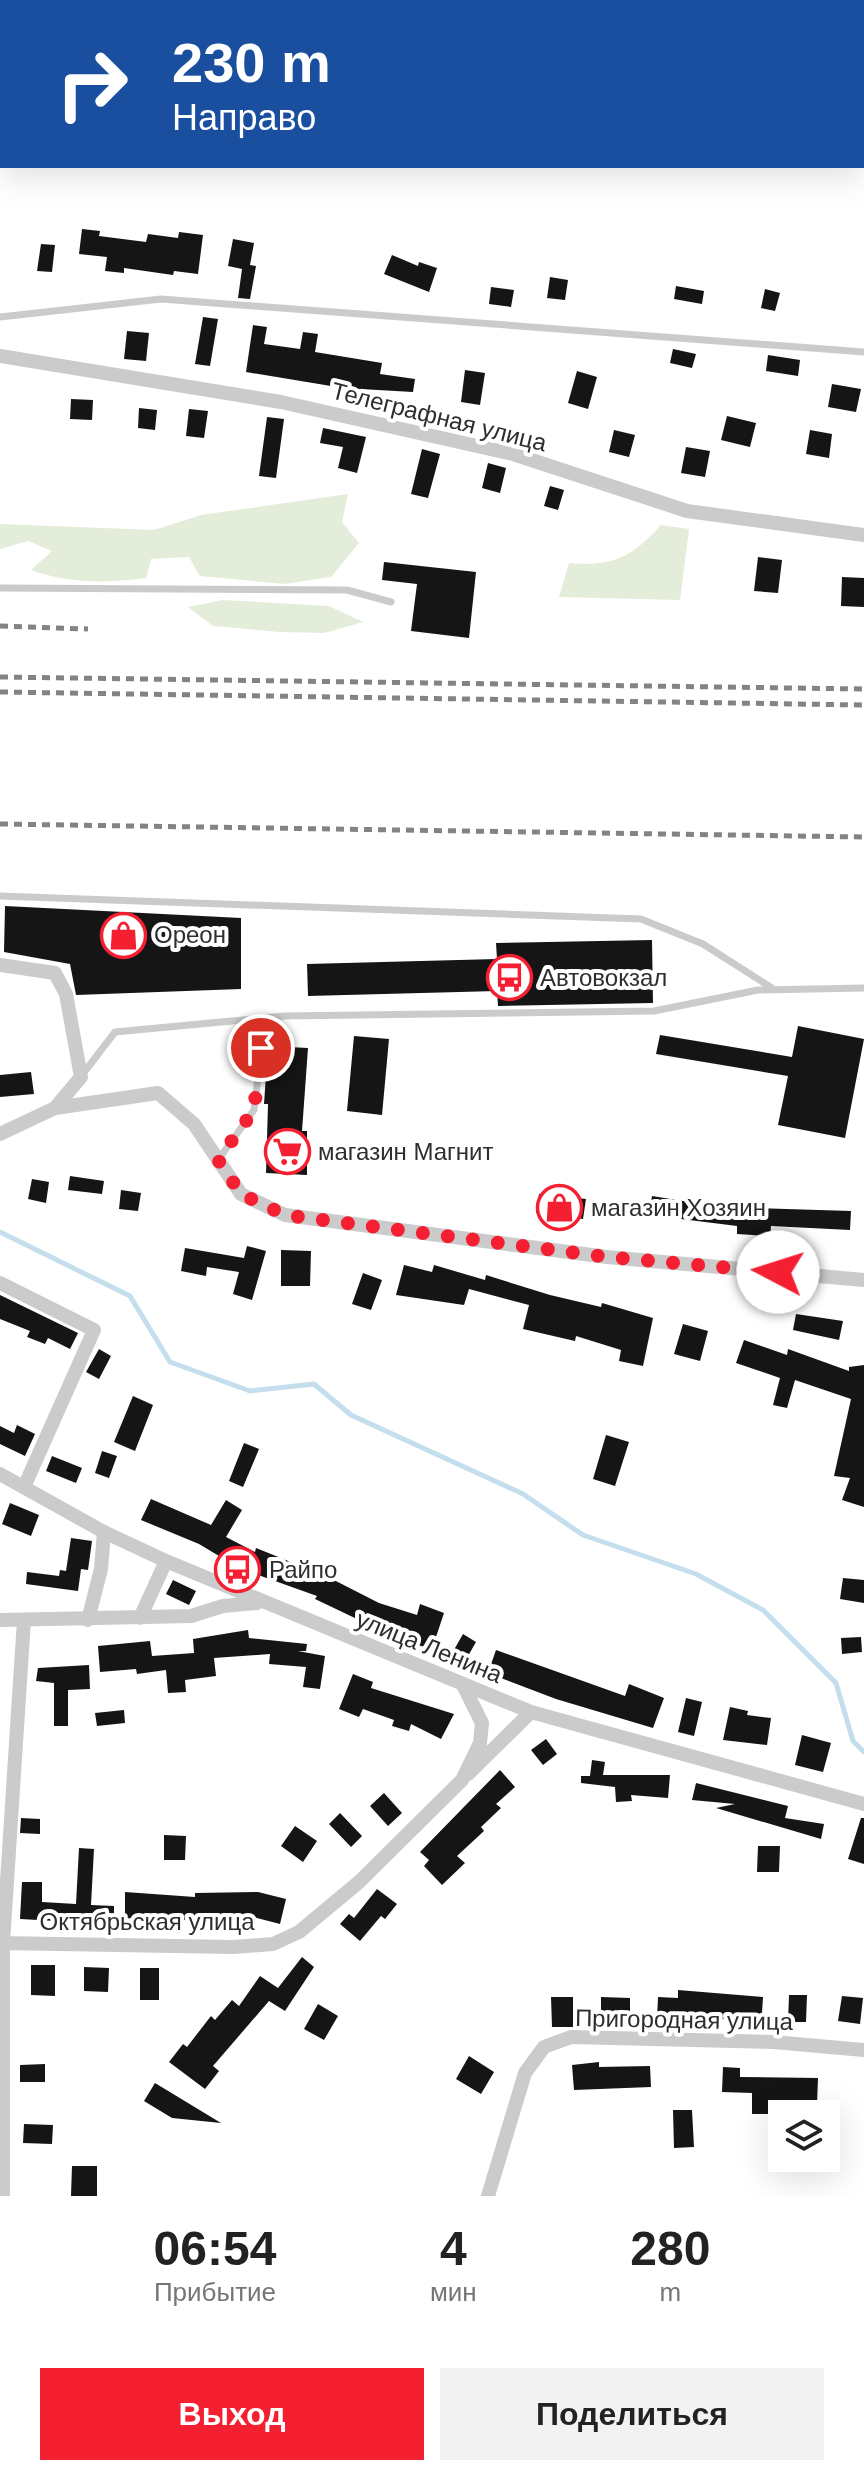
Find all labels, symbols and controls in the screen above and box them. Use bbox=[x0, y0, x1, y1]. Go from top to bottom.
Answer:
text: 230 m bbox=[172, 31, 331, 94]
icon: right bbox=[40, 32, 144, 136]
text: Направо bbox=[172, 97, 316, 138]
street label: Телеграфная улица bbox=[329, 377, 550, 456]
shop icon: Ореон bbox=[99, 911, 147, 959]
place label: Ореон bbox=[154, 921, 226, 948]
bus stop icon: Автовокзал bbox=[485, 954, 533, 1002]
place label: Автовокзал bbox=[540, 964, 667, 991]
pin bbox=[227, 1014, 295, 1082]
icon: arrive bbox=[239, 1026, 283, 1070]
supermarket icon: магазин Магнит bbox=[263, 1128, 311, 1176]
place label: магазин Магнит bbox=[318, 1138, 494, 1165]
shop icon: магазин Хозяин bbox=[536, 1184, 584, 1232]
place label: магазин Хозяин bbox=[591, 1194, 766, 1221]
position arrow bbox=[736, 1230, 820, 1314]
bus stop icon: Райпо bbox=[214, 1546, 262, 1594]
place label: Райпо bbox=[269, 1556, 337, 1583]
street label: улица Ленина bbox=[352, 1605, 507, 1688]
street label: Октябрьская улица bbox=[39, 1908, 255, 1935]
street label: Пригородная улица bbox=[575, 2004, 794, 2035]
map controls bbox=[768, 2100, 840, 2172]
button: layers bbox=[768, 2100, 840, 2172]
text: 06:54 bbox=[154, 2222, 276, 2275]
text: 4 bbox=[440, 2222, 467, 2275]
text: 280 bbox=[630, 2222, 710, 2275]
text: Прибытие bbox=[154, 2277, 276, 2307]
text: мин bbox=[430, 2277, 477, 2307]
text: m bbox=[660, 2277, 681, 2307]
button: Выход bbox=[40, 2368, 424, 2460]
button: Поделиться bbox=[440, 2368, 824, 2460]

